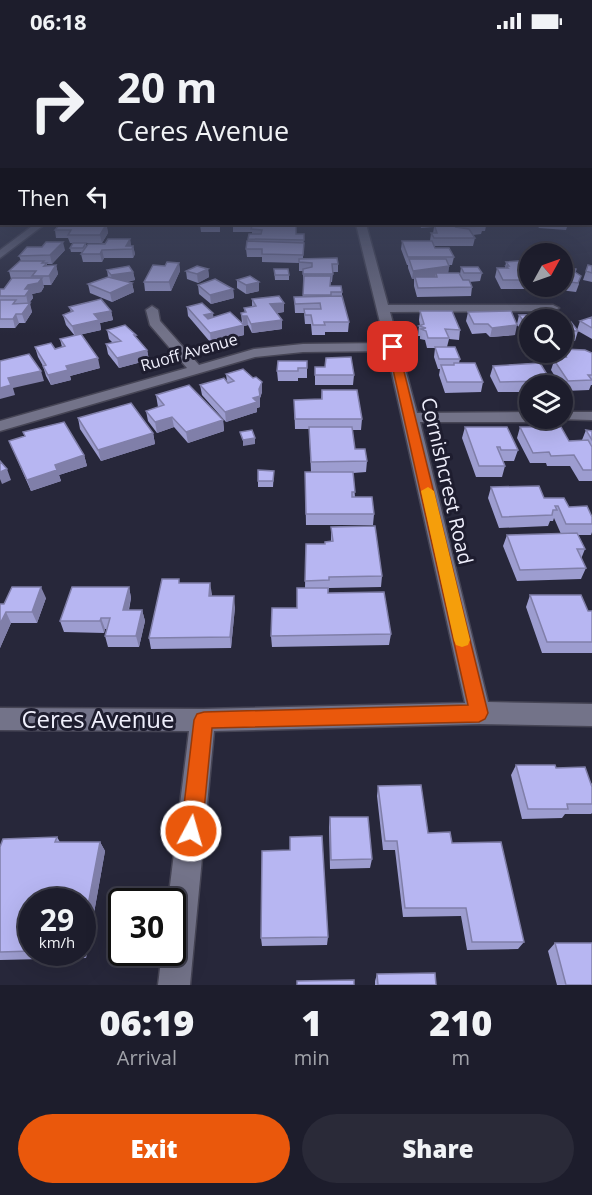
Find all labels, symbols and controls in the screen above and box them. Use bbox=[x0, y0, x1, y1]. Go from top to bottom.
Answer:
text: 06:18 bbox=[30, 6, 87, 36]
text: 20 m bbox=[117, 58, 217, 115]
icon: right bbox=[18, 66, 96, 144]
text: Ceres Avenue bbox=[117, 112, 289, 149]
icon: left bbox=[81, 180, 114, 213]
text: Then bbox=[18, 182, 69, 212]
north arrow bbox=[519, 243, 573, 297]
map controls bbox=[519, 243, 573, 429]
button: search bbox=[519, 309, 573, 363]
pin bbox=[367, 321, 418, 372]
street label: Ruoff Avenue bbox=[138, 328, 240, 376]
icon: arrive bbox=[376, 330, 409, 363]
button: layers bbox=[519, 375, 573, 429]
street label: Cornishcrest Road bbox=[415, 395, 480, 567]
street label: Ceres Avenue bbox=[21, 702, 175, 735]
position arrow bbox=[159, 799, 223, 863]
speed limit sign: 30 bbox=[108, 888, 186, 966]
text: 29 bbox=[40, 899, 74, 940]
text: km/h bbox=[39, 932, 75, 952]
text: 06:19 bbox=[100, 998, 194, 1047]
text: 1 bbox=[301, 998, 322, 1047]
text: 210 bbox=[429, 998, 492, 1047]
text: Arrival bbox=[117, 1044, 177, 1071]
text: min bbox=[294, 1044, 330, 1071]
text: m bbox=[452, 1044, 470, 1071]
button: Exit bbox=[18, 1114, 290, 1183]
button: Share bbox=[302, 1114, 574, 1183]

